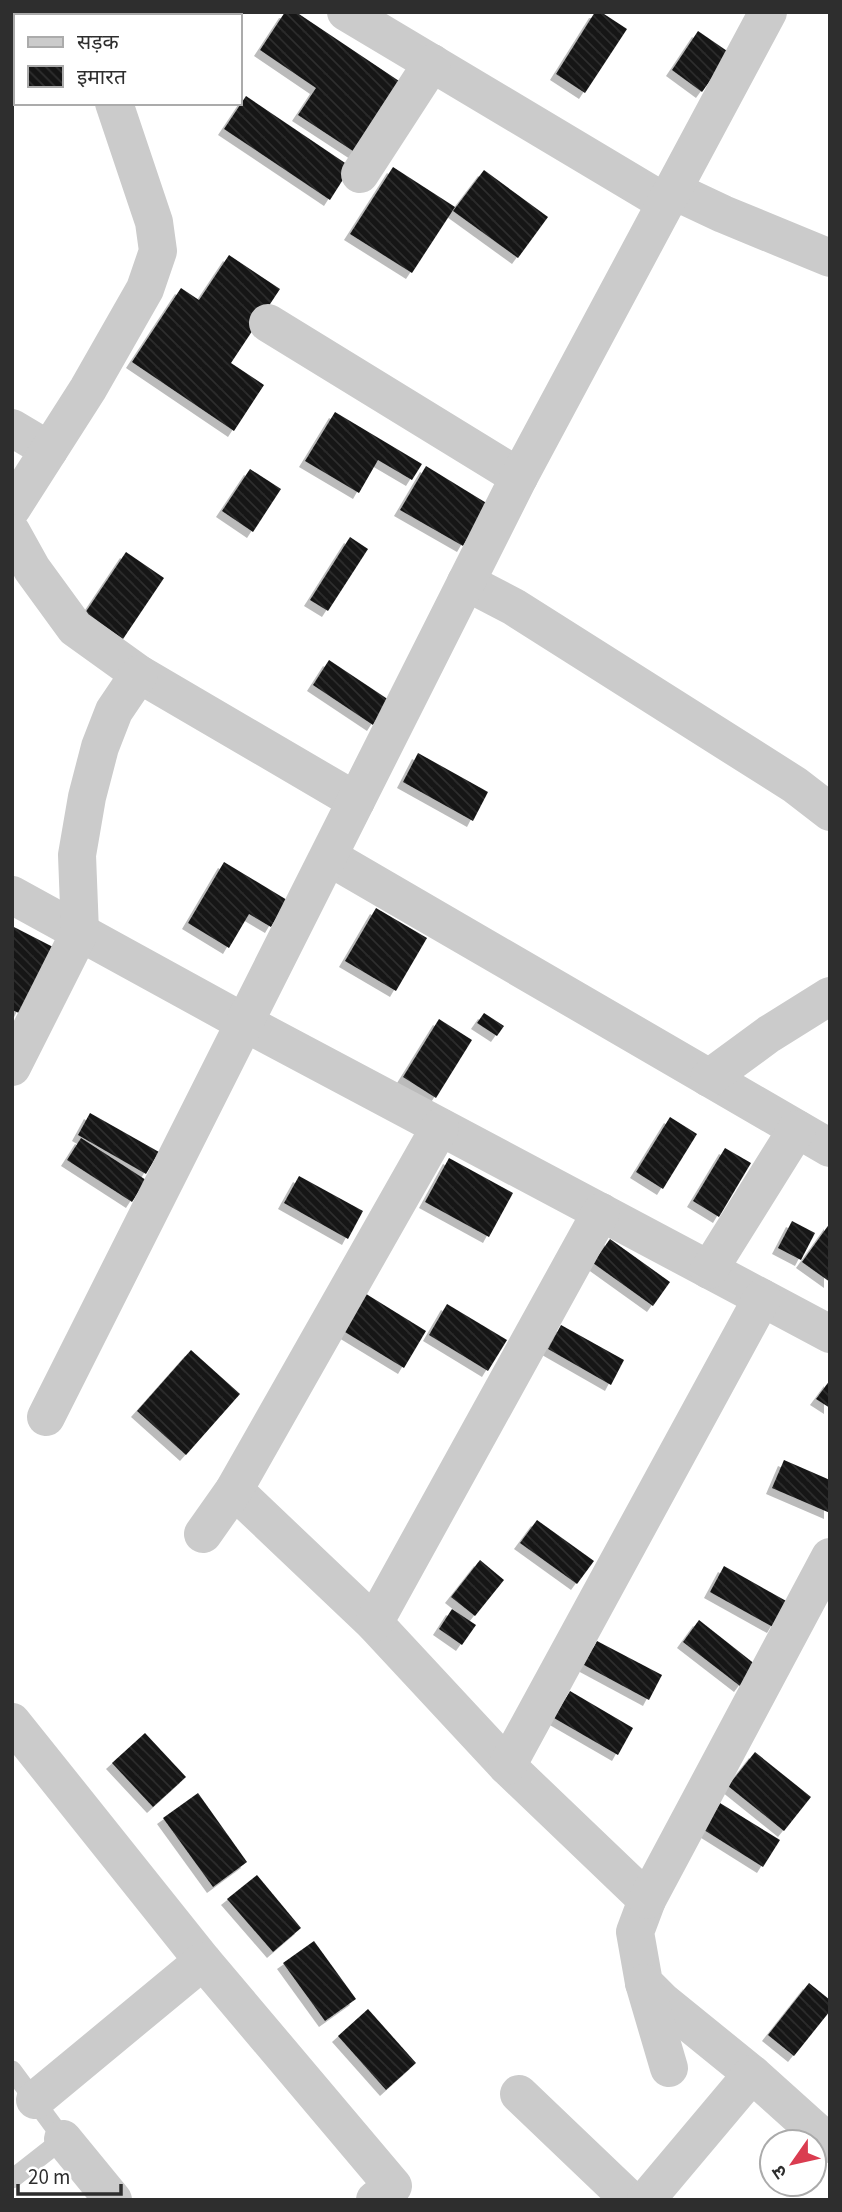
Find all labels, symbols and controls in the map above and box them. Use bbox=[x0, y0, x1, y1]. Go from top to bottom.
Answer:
legend bbox=[14, 14, 242, 105]
text: सड़क bbox=[77, 27, 119, 57]
text: इमारत bbox=[77, 62, 127, 92]
north arrow bbox=[758, 2128, 828, 2198]
scale bar bbox=[18, 2152, 121, 2196]
text: उ bbox=[765, 2159, 794, 2184]
text: 20 m bbox=[28, 2162, 70, 2192]

